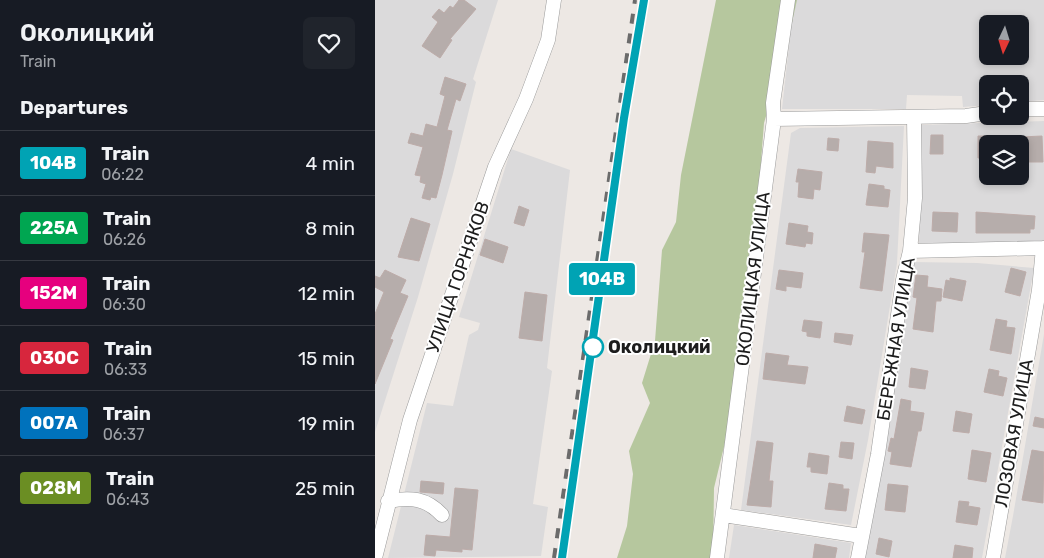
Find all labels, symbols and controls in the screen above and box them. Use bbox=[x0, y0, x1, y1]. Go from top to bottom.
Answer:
north arrow bbox=[979, 15, 1029, 65]
map controls bbox=[979, 15, 1029, 185]
button: heart bbox=[303, 17, 355, 69]
text: Околицкий bbox=[20, 19, 154, 47]
text: Train bbox=[20, 52, 56, 71]
button: locate bbox=[979, 75, 1029, 125]
text: Departures bbox=[20, 96, 128, 119]
button: layers bbox=[979, 135, 1029, 185]
text: Train bbox=[101, 142, 149, 165]
text: 104В bbox=[30, 152, 76, 174]
text: 4 min bbox=[306, 152, 355, 175]
text: 06:22 bbox=[101, 165, 144, 184]
street label: ОКОЛИЦКАЯ УЛИЦА bbox=[731, 191, 775, 367]
street label: УЛИЦА ГОРНЯКОВ bbox=[422, 198, 494, 356]
text: Train bbox=[103, 207, 151, 230]
text: 225А bbox=[30, 217, 78, 239]
text: 8 min bbox=[305, 217, 355, 240]
text: 06:26 bbox=[103, 230, 146, 249]
street label: БЕРЕЖНАЯ УЛИЦА bbox=[872, 256, 920, 422]
line badge: 104В bbox=[567, 263, 637, 295]
text: 104В bbox=[579, 268, 625, 290]
text: Train bbox=[102, 272, 151, 295]
text: 152М bbox=[30, 282, 77, 304]
text: 12 min bbox=[298, 282, 355, 305]
text: 06:30 bbox=[102, 295, 146, 314]
marker: Околицкий bbox=[582, 336, 604, 358]
place label: Околицкий bbox=[608, 336, 711, 358]
text: Train bbox=[104, 337, 152, 360]
text: 030C bbox=[30, 347, 79, 369]
text: 15 min bbox=[298, 347, 355, 370]
street label: ЛОЗОВАЯ УЛИЦА bbox=[990, 357, 1038, 509]
text: 06:33 bbox=[104, 360, 147, 379]
text: Train bbox=[103, 402, 151, 425]
text: 007А bbox=[30, 412, 78, 434]
text: 19 min bbox=[298, 412, 355, 435]
text: 06:37 bbox=[103, 425, 144, 444]
text: Train bbox=[106, 467, 154, 490]
text: 028М bbox=[30, 477, 81, 499]
text: 25 min bbox=[295, 477, 355, 500]
text: 06:43 bbox=[106, 490, 150, 509]

